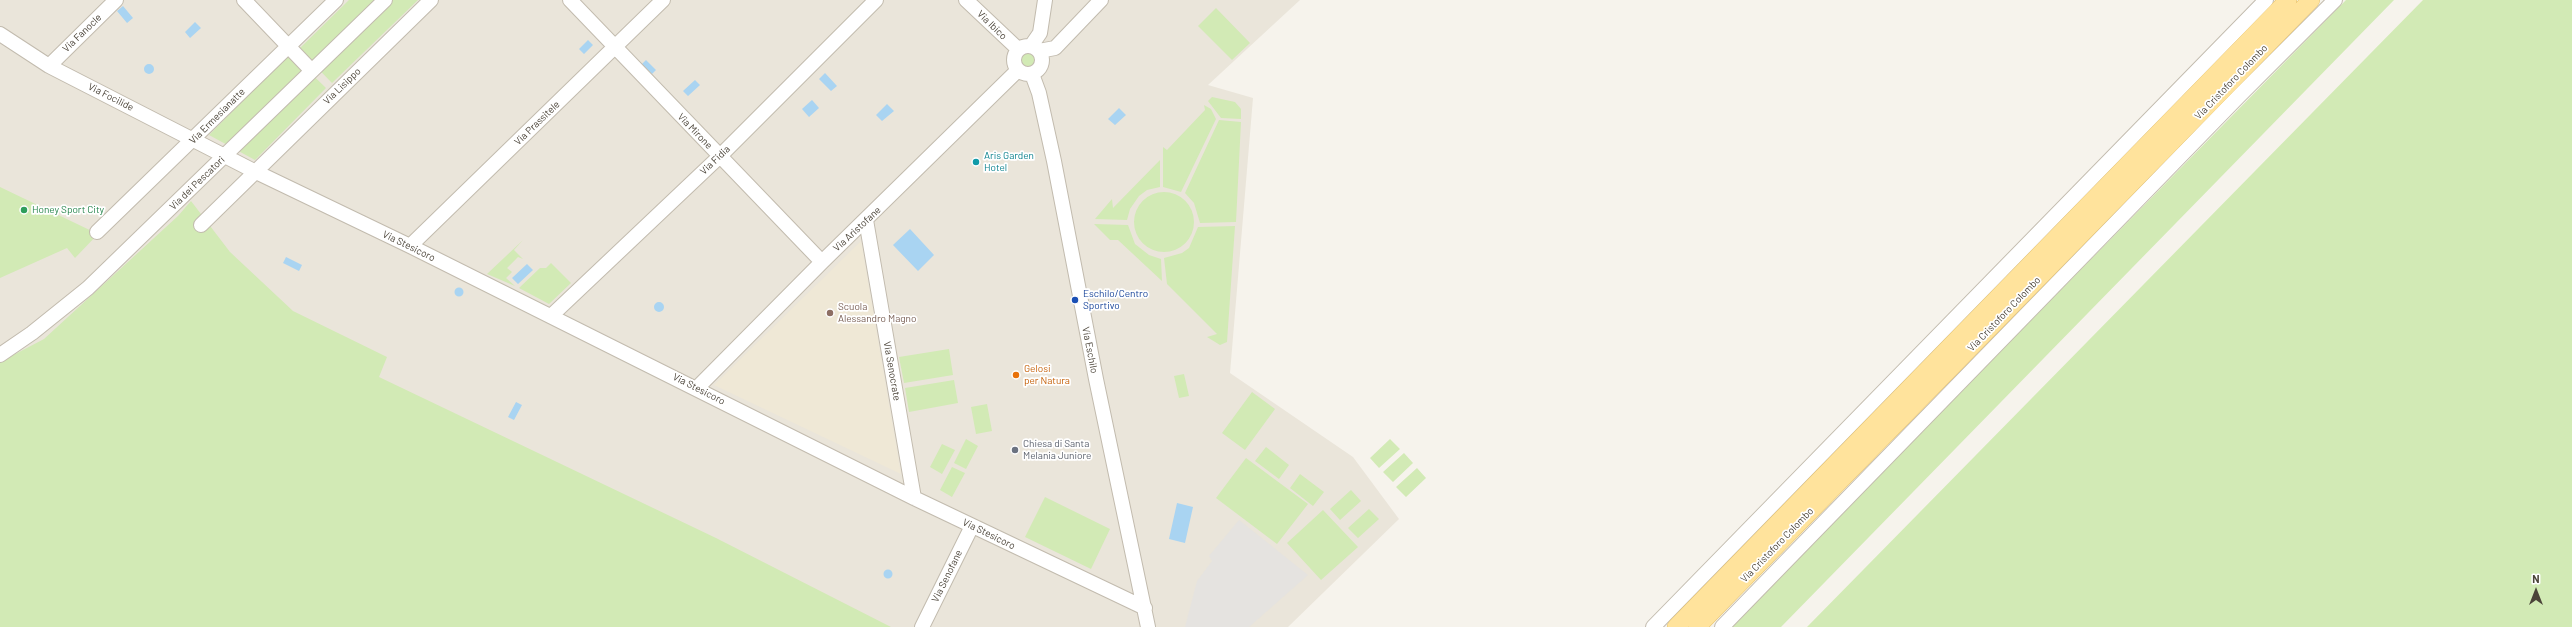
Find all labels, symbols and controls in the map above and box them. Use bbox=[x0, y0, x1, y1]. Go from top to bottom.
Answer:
street label: Via Ibico bbox=[975, 8, 1009, 42]
street label: Via Fanocle bbox=[60, 11, 104, 55]
street label: Via Cristoforo Colombo bbox=[2192, 42, 2270, 122]
street label: Via Lisippo bbox=[321, 65, 363, 107]
street label: Via Focilide bbox=[86, 80, 136, 114]
street label: Via Ermesianatte bbox=[187, 86, 247, 146]
street label: Via Prassitele bbox=[512, 98, 562, 148]
street label: Via Mirone bbox=[675, 111, 715, 151]
street label: Via Fidia bbox=[698, 143, 732, 177]
place label: Aris Garden Hotel bbox=[984, 150, 1034, 174]
street label: Via dei Pescatori bbox=[167, 154, 227, 212]
marker: Aris Garden Hotel bbox=[971, 157, 981, 167]
place label: Honey Sport City bbox=[32, 204, 104, 216]
street label: Via Aristofane bbox=[831, 204, 883, 254]
marker: Honey Sport City bbox=[19, 205, 29, 215]
street label: Via Stesicoro bbox=[381, 228, 437, 264]
street label: Via Cristoforo Colombo bbox=[1965, 274, 2043, 354]
place label: Eschilo/Centro Sportivo bbox=[1083, 288, 1148, 312]
marker: Eschilo/Centro Sportivo bbox=[1070, 295, 1080, 305]
place label: Scuola Alessandro Magno bbox=[838, 301, 916, 324]
marker: Scuola Alessandro Magno bbox=[825, 308, 835, 318]
street label: Via Eschilo bbox=[1080, 326, 1100, 374]
street label: Via Senocrate bbox=[881, 340, 903, 402]
place label: Gelosi per Natura bbox=[1024, 363, 1070, 386]
marker: Gelosi per Natura bbox=[1011, 370, 1021, 380]
street label: Via Stesicoro bbox=[671, 371, 727, 407]
place label: Chiesa di Santa Melania Juniore bbox=[1023, 438, 1091, 462]
marker: Chiesa di Santa Melania Juniore bbox=[1010, 445, 1020, 455]
street label: Via Cristoforo Colombo bbox=[1738, 505, 1816, 585]
street label: Via Stesicoro bbox=[961, 516, 1017, 552]
street label: Via Senofane bbox=[929, 548, 965, 604]
north arrow bbox=[2516, 571, 2556, 611]
text: N bbox=[2532, 572, 2540, 585]

